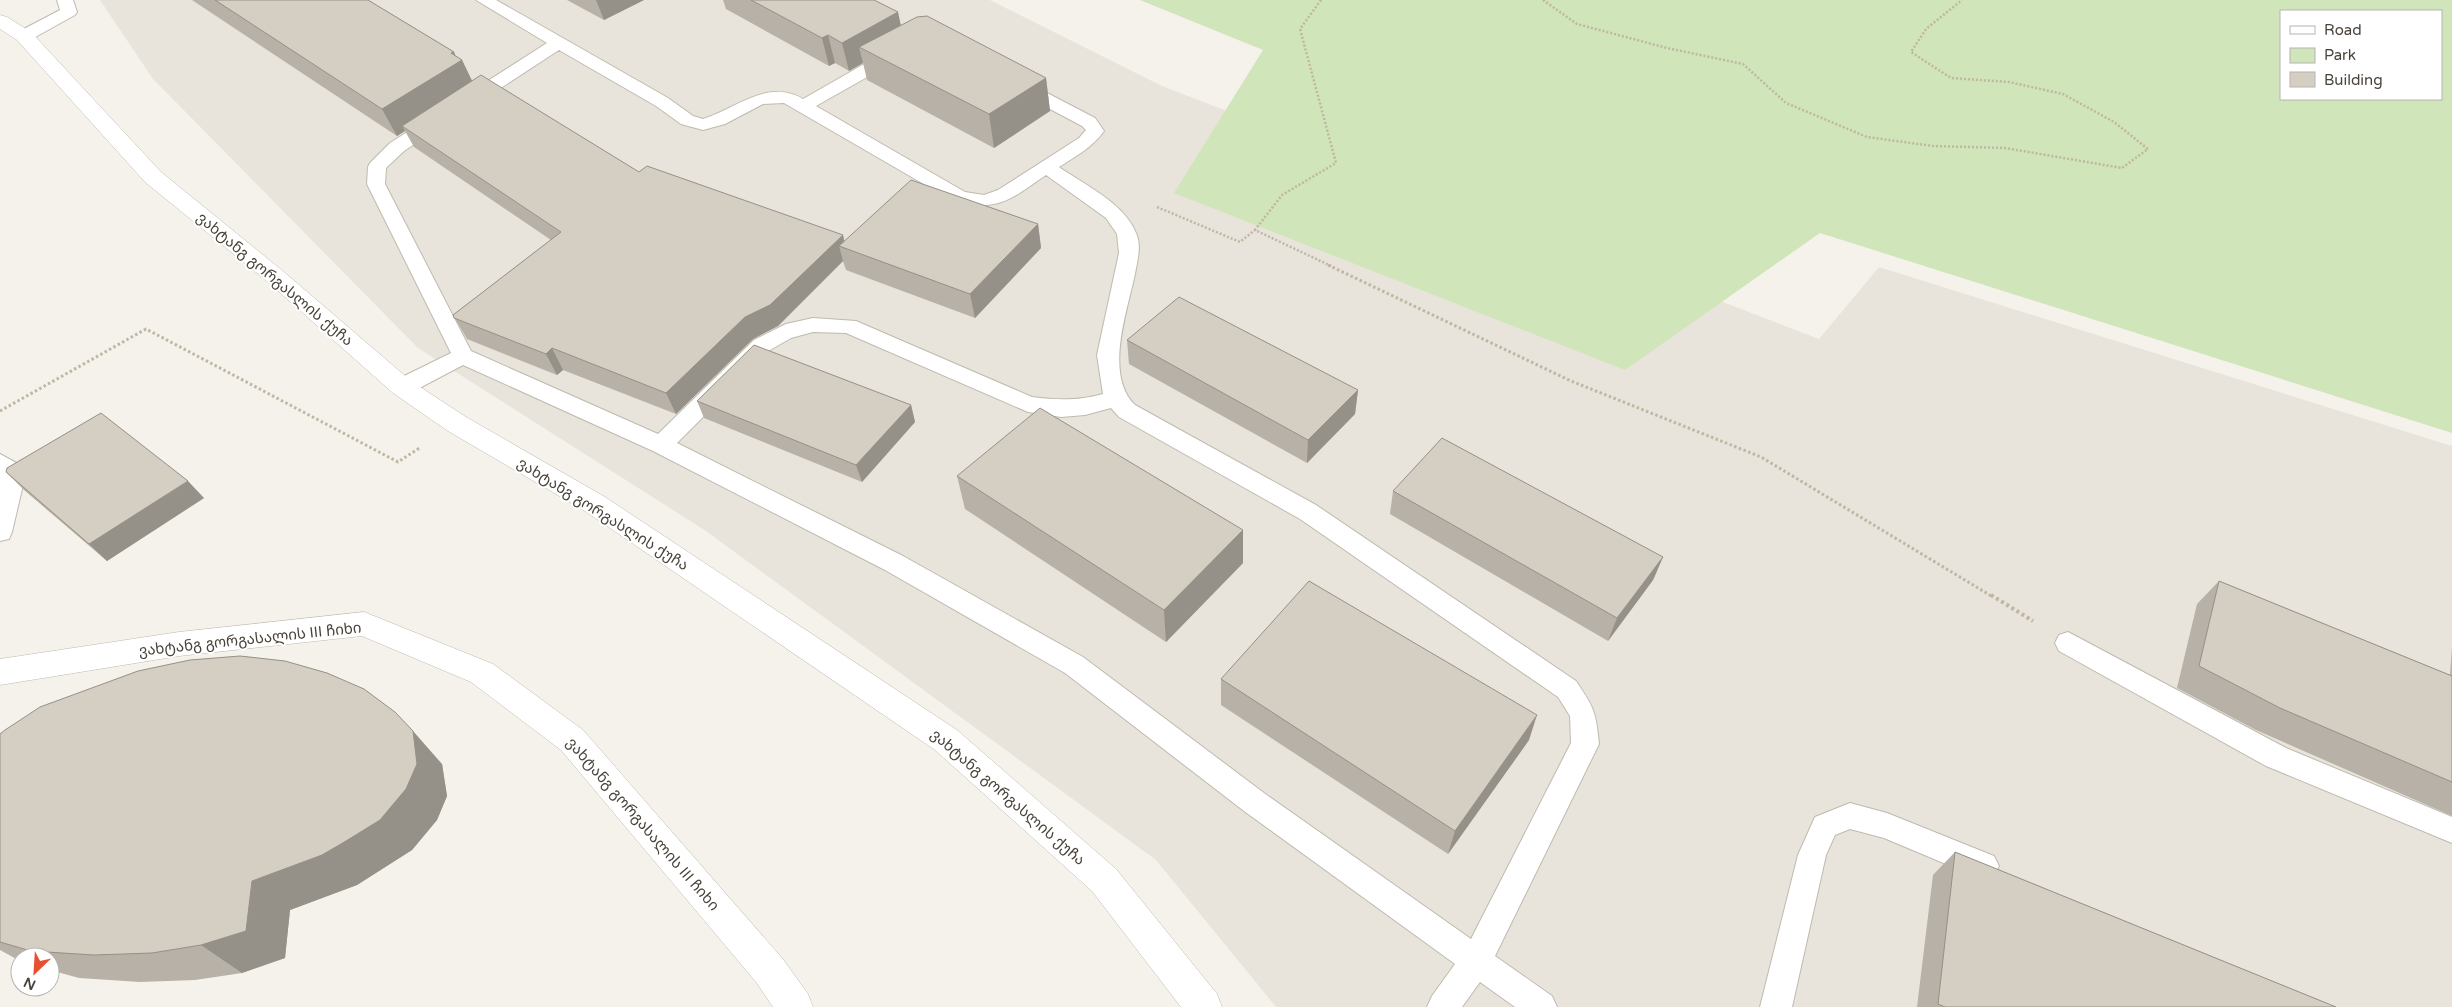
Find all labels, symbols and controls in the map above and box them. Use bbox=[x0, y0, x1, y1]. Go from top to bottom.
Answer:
legend bbox=[2280, 10, 2442, 100]
text: Road bbox=[2324, 21, 2362, 39]
text: Park bbox=[2324, 46, 2356, 64]
text: Building bbox=[2324, 71, 2383, 89]
street label: ვახტანგ გორგასლის ქუჩა bbox=[193, 208, 357, 350]
street label: ვახტანგ გორგასლის ქუჩა bbox=[514, 454, 692, 574]
street label: ვახტანგ გორგასალის III ჩიხი bbox=[138, 618, 362, 660]
street label: ვახტანგ გორგასლის ქუჩა bbox=[927, 725, 1089, 869]
street label: ვახტანგ გორგასალის III ჩიხი bbox=[563, 734, 723, 914]
north arrow bbox=[10, 947, 60, 997]
text: N bbox=[21, 973, 38, 993]

